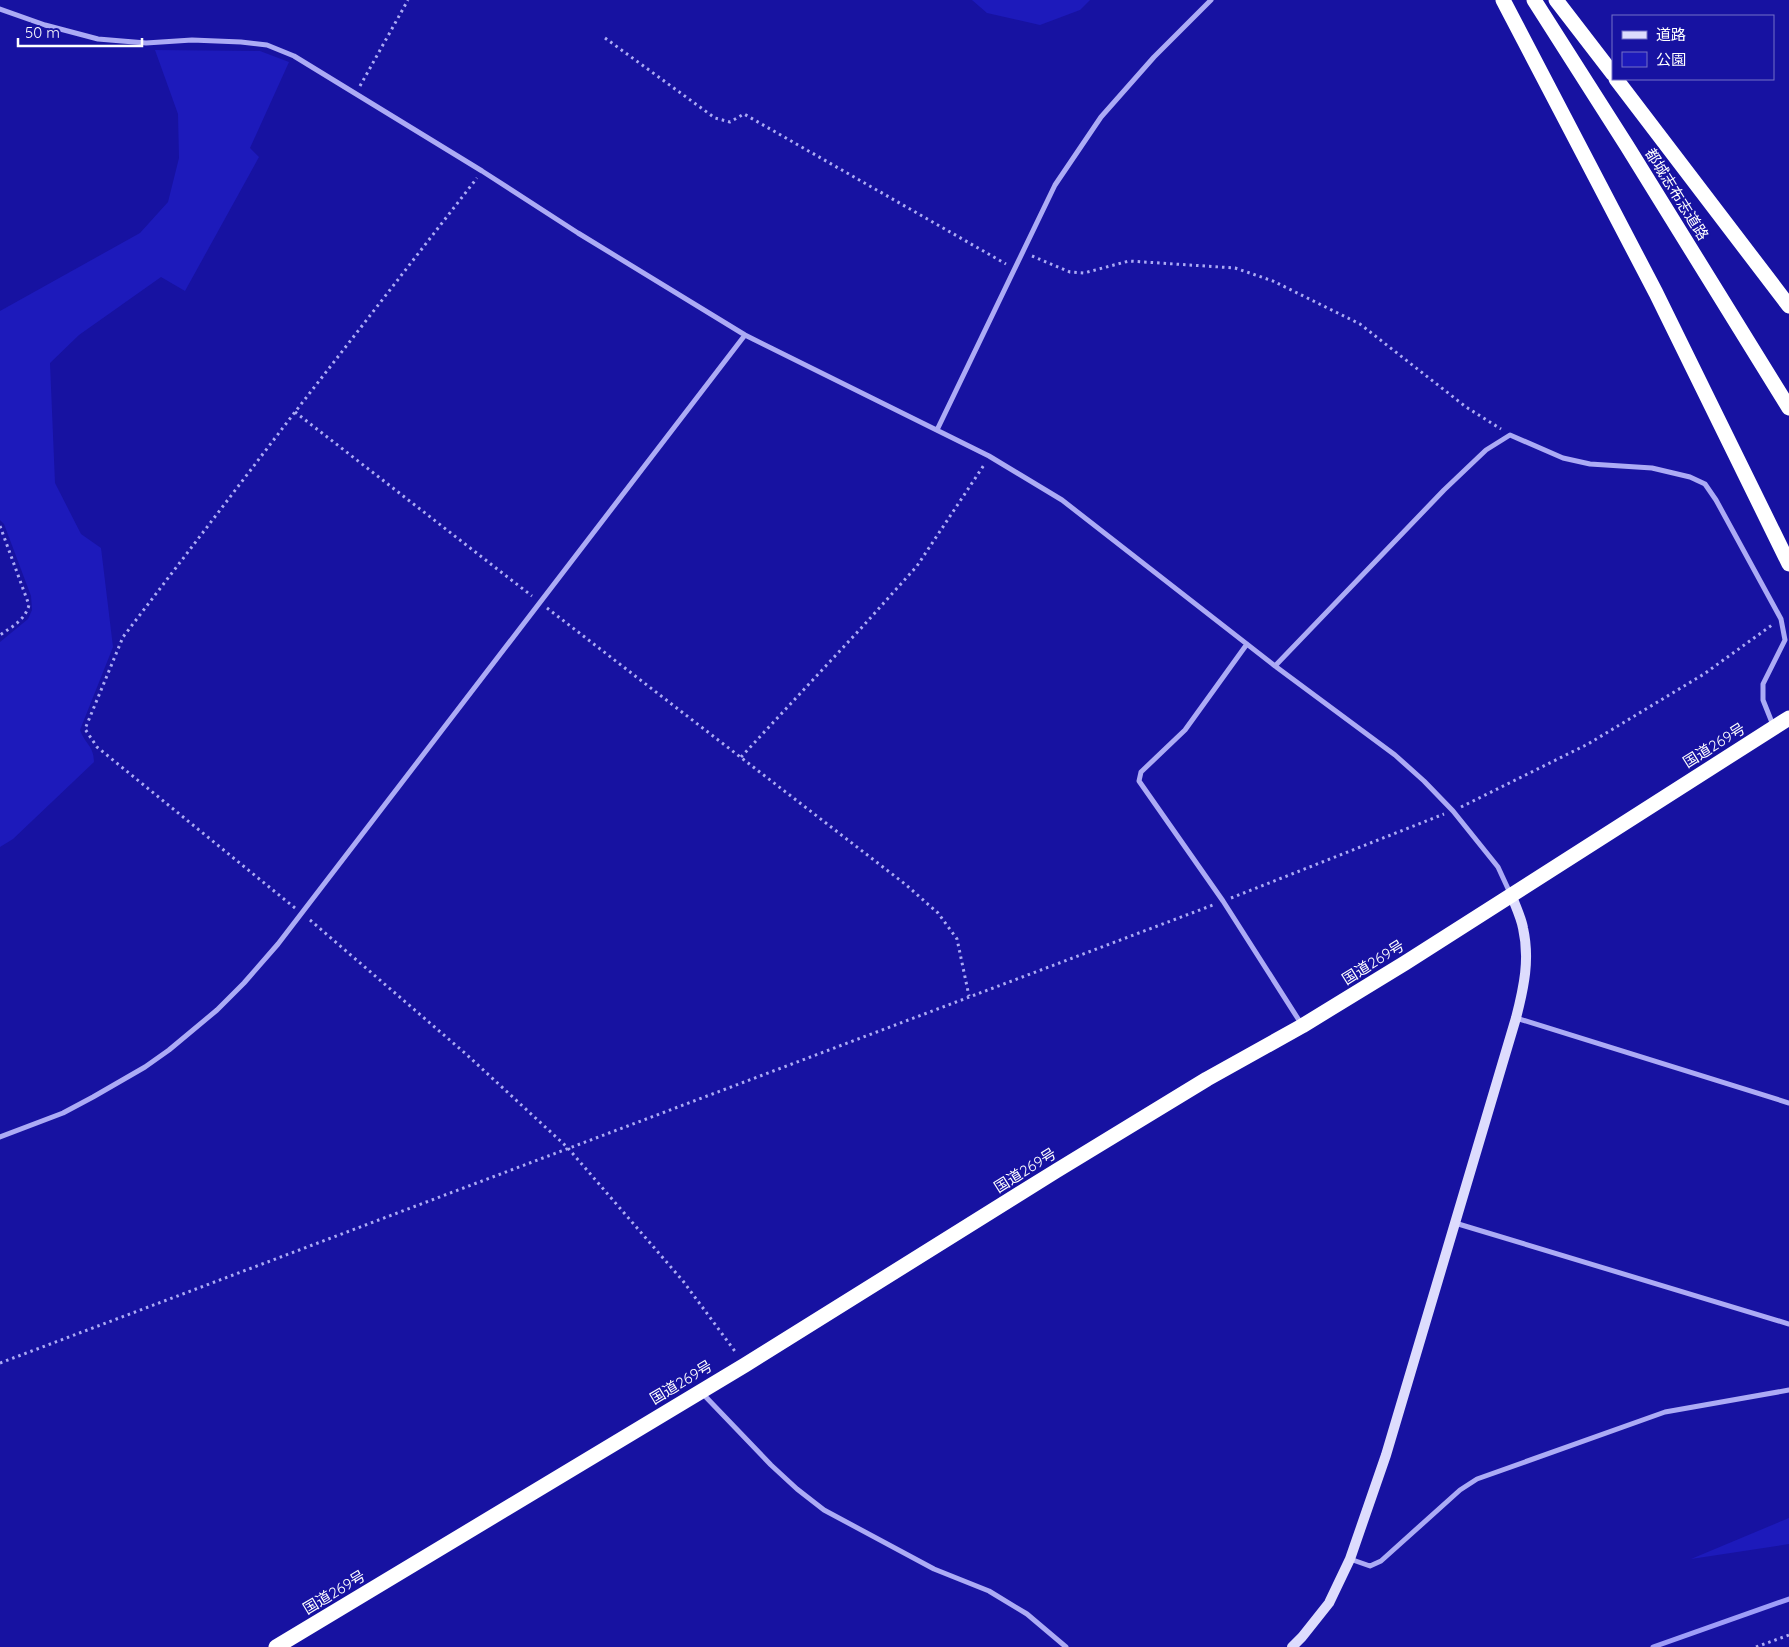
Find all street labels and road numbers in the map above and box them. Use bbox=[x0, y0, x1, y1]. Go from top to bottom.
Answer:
street label: 都城志布志道路 bbox=[1641, 144, 1713, 244]
street label: 国道269号 bbox=[1679, 718, 1749, 772]
street label: 国道269号 bbox=[1338, 935, 1408, 989]
street label: 国道269号 bbox=[990, 1143, 1060, 1197]
street label: 国道269号 bbox=[646, 1356, 716, 1408]
street label: 国道269号 bbox=[299, 1566, 369, 1618]

